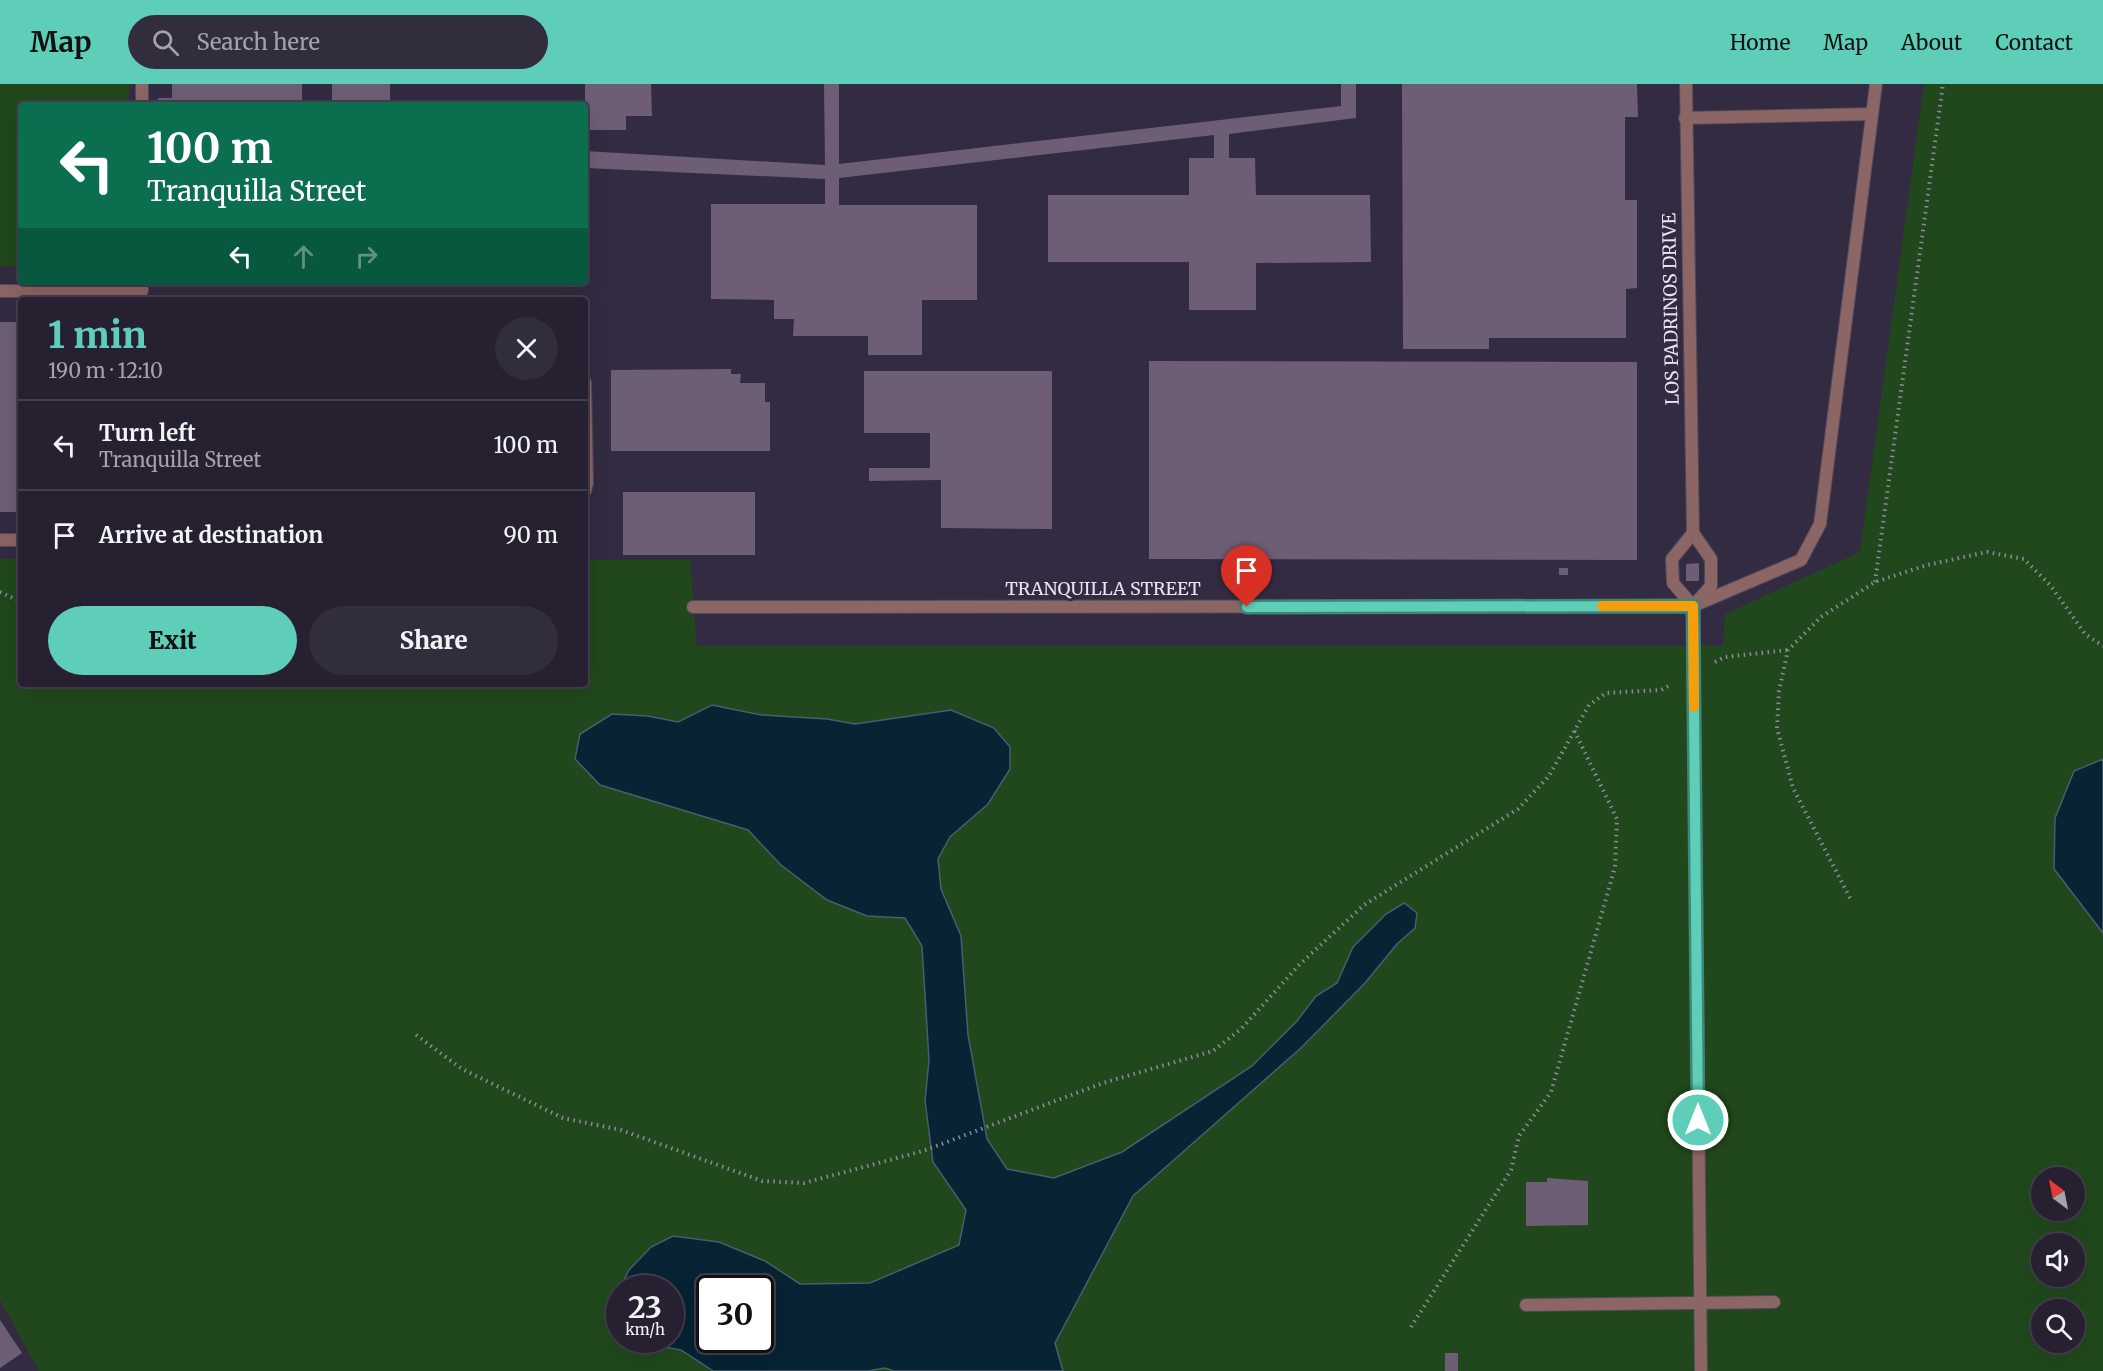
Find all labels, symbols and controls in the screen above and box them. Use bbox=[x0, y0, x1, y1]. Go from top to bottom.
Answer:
search box bbox=[128, 15, 548, 69]
text: Map bbox=[30, 24, 92, 60]
icon: search bbox=[149, 26, 182, 59]
text: Search here bbox=[197, 28, 320, 56]
text: Home bbox=[1730, 29, 1790, 56]
text: Map bbox=[1823, 29, 1868, 56]
text: About bbox=[1901, 29, 1962, 56]
text: Contact bbox=[1995, 29, 2073, 56]
text: 100 m bbox=[147, 122, 273, 174]
icon: left bbox=[48, 126, 126, 204]
text: Tranquilla Street bbox=[147, 174, 366, 208]
street label: LOS PADRINOS DRIVE bbox=[1657, 212, 1684, 405]
icon: left bbox=[224, 240, 257, 273]
icon: ahead bbox=[287, 240, 320, 273]
icon: right bbox=[350, 240, 383, 273]
text: 1 min bbox=[48, 313, 147, 358]
button: close bbox=[495, 317, 558, 380]
text: 190 m · 12:10 bbox=[48, 358, 163, 383]
text: Turn left bbox=[99, 419, 196, 447]
icon: left bbox=[48, 429, 81, 462]
text: 100 m bbox=[493, 431, 558, 459]
text: Tranquilla Street bbox=[99, 447, 261, 472]
icon: arrive bbox=[48, 519, 81, 552]
text: Arrive at destination bbox=[99, 521, 323, 549]
text: 90 m bbox=[503, 521, 558, 549]
pin bbox=[1221, 545, 1272, 607]
icon: arrive bbox=[1230, 554, 1263, 587]
street label: TRANQUILLA STREET bbox=[1005, 577, 1201, 600]
button: Exit bbox=[48, 606, 297, 675]
button: Share bbox=[309, 606, 558, 675]
position arrow bbox=[1666, 1088, 1730, 1152]
north arrow bbox=[2031, 1167, 2085, 1221]
map controls bbox=[2031, 1167, 2085, 1353]
button: sound bbox=[2031, 1233, 2085, 1287]
speed limit sign: 30 bbox=[696, 1275, 774, 1353]
text: 23 bbox=[628, 1288, 662, 1326]
button: search bbox=[2031, 1299, 2085, 1353]
text: km/h bbox=[625, 1320, 665, 1339]

